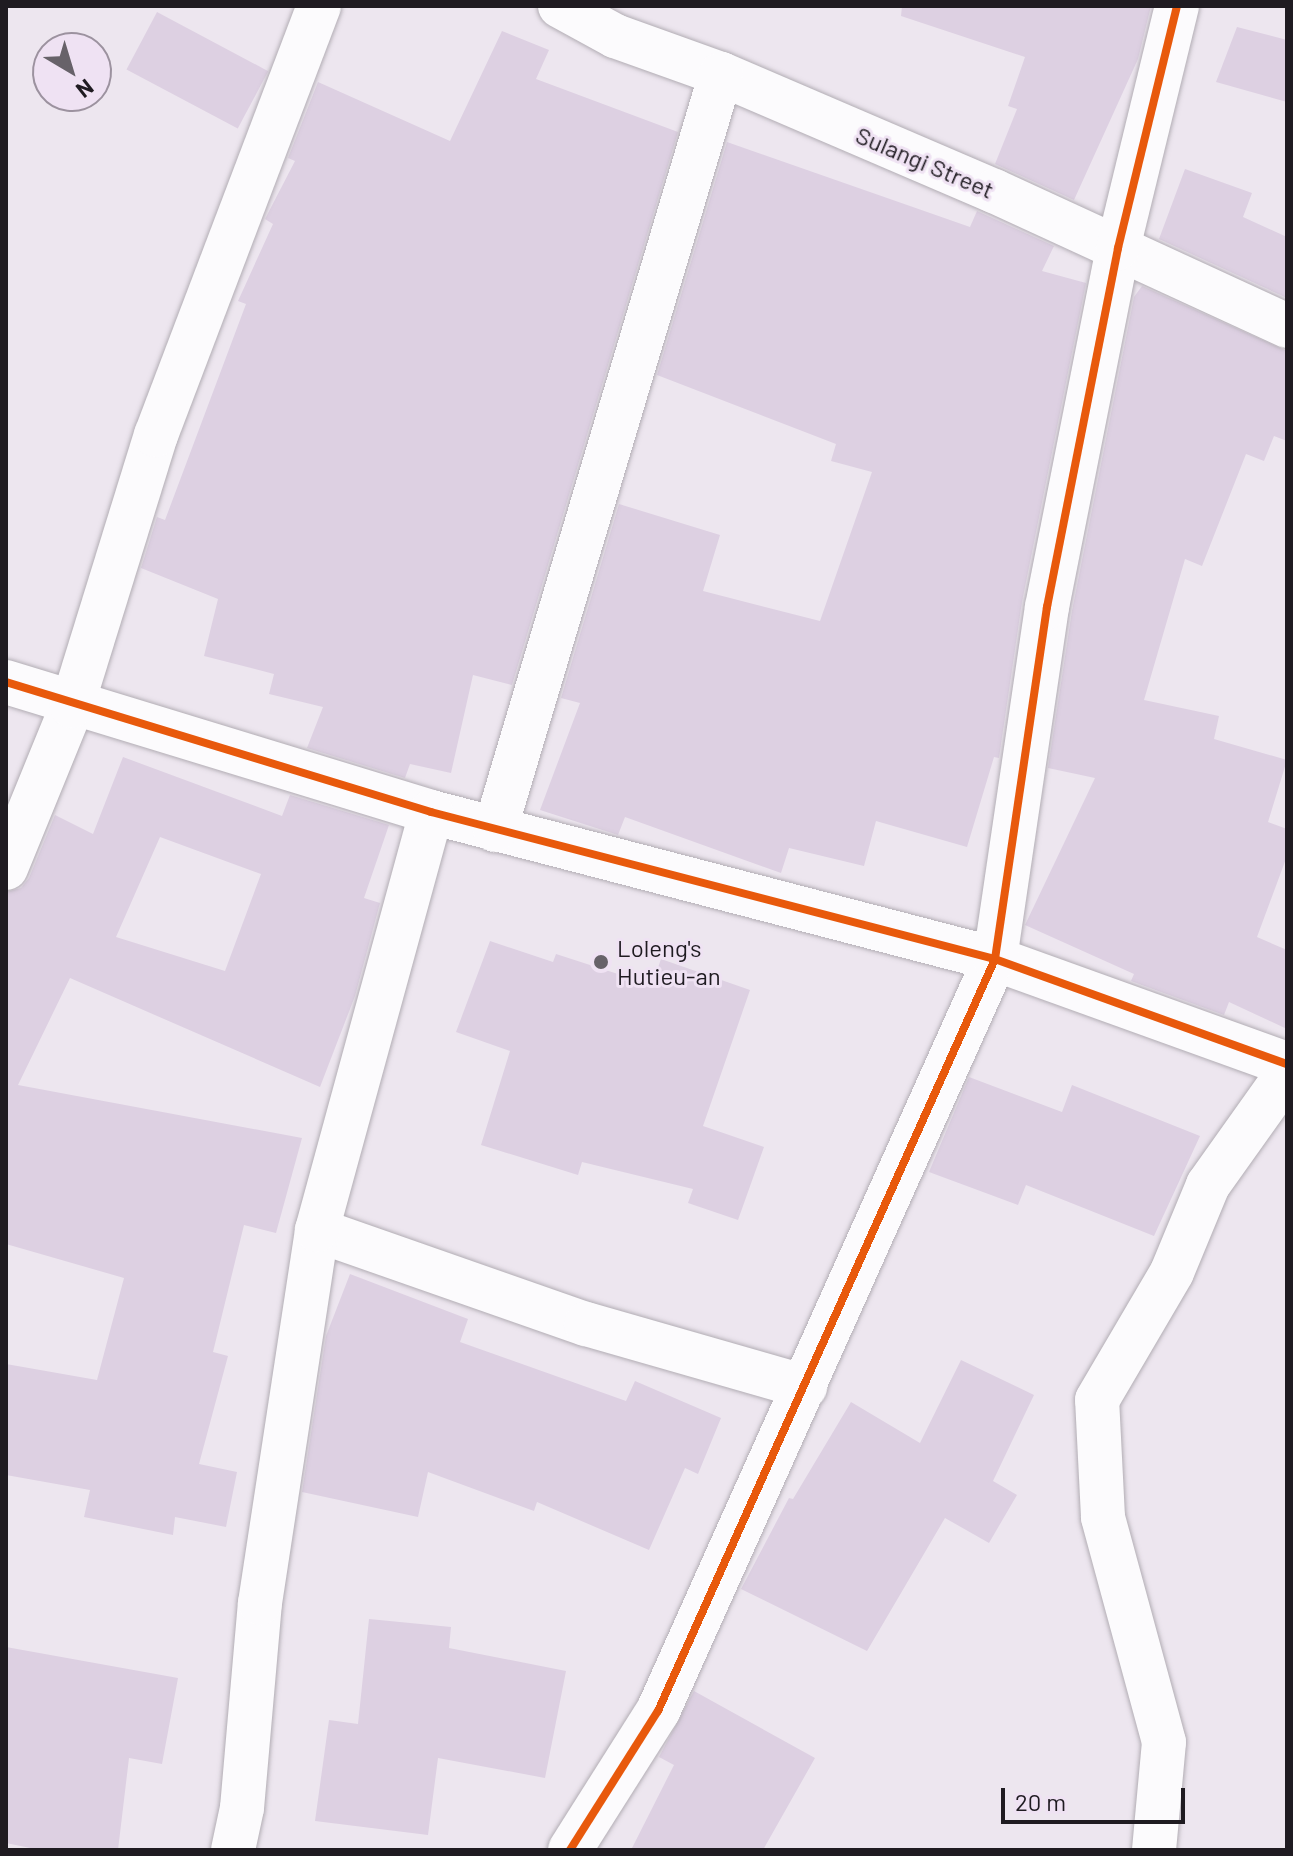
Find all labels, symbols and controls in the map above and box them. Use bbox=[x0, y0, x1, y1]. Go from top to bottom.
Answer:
north arrow bbox=[32, 32, 112, 112]
text: N bbox=[72, 75, 99, 104]
street label: Sulangi Street bbox=[852, 120, 998, 204]
place label: Loleng's Hutieu-an bbox=[617, 934, 721, 990]
marker: Loleng's Hutieu-an bbox=[592, 953, 610, 971]
scale bar bbox=[1005, 1772, 1189, 1822]
text: 20 m bbox=[1015, 1787, 1066, 1816]

